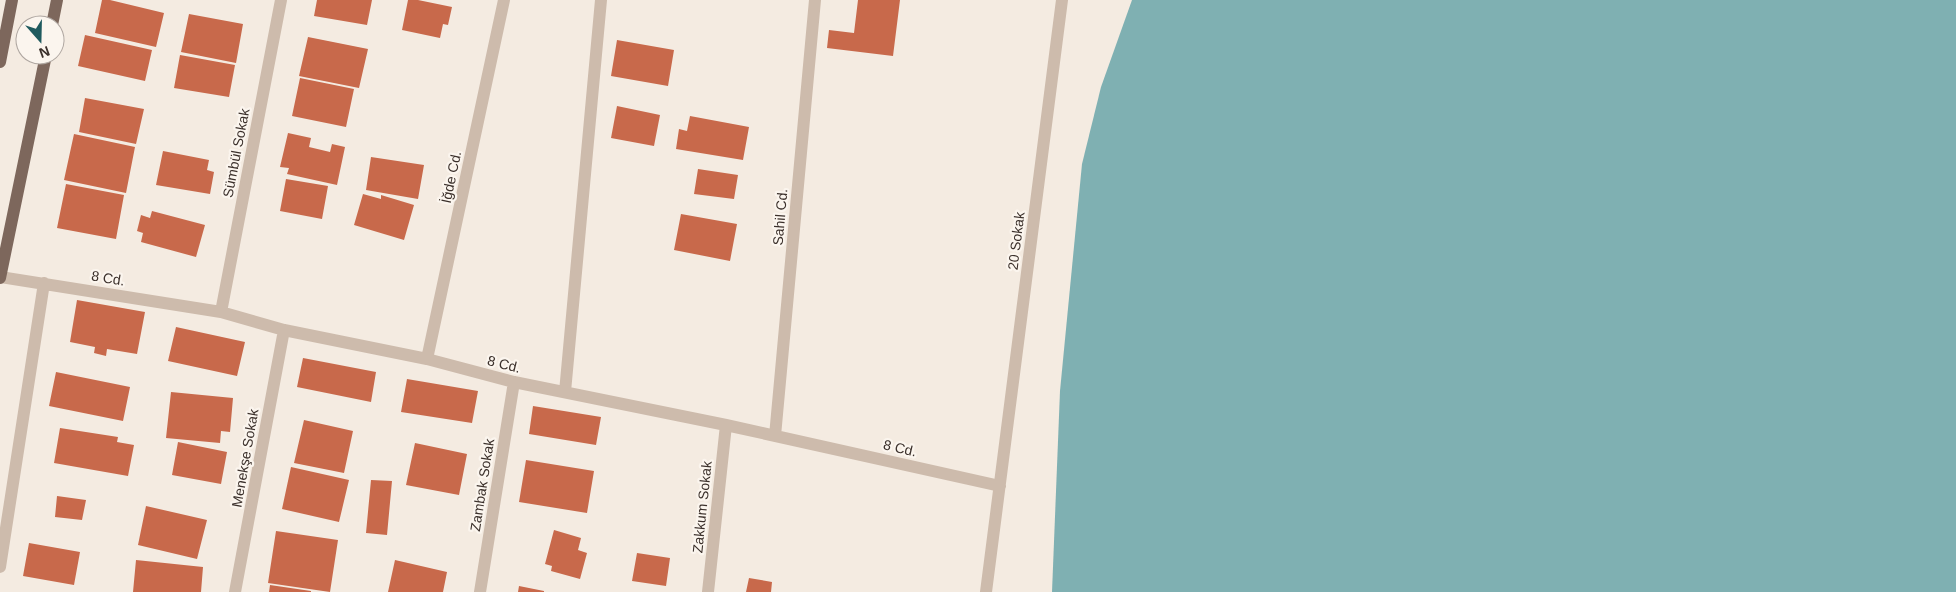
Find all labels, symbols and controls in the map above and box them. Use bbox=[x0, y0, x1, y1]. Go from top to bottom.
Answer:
north arrow bbox=[15, 15, 65, 65]
text: N bbox=[37, 43, 52, 61]
street label: Sümbül Sokak bbox=[220, 106, 253, 199]
street label: İğde Cd. bbox=[437, 149, 464, 205]
street label: Sahil Cd. bbox=[770, 188, 790, 246]
street label: 20 Sokak bbox=[1005, 210, 1028, 271]
street label: 8 Cd. bbox=[90, 267, 126, 289]
street label: 8 Cd. bbox=[486, 352, 522, 376]
street label: Menekşe Sokak bbox=[228, 407, 262, 508]
street label: 8 Cd. bbox=[882, 436, 918, 460]
street label: Zambak Sokak bbox=[467, 437, 497, 532]
street label: Zakkum Sokak bbox=[689, 459, 715, 554]

